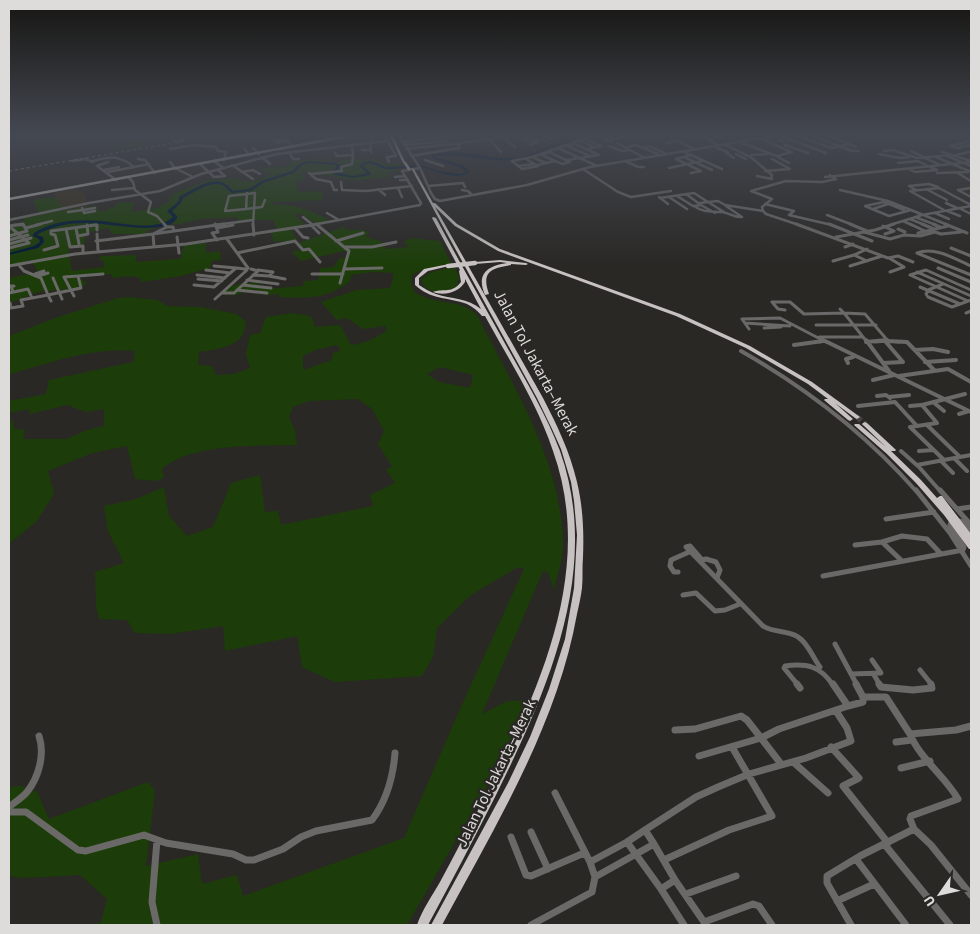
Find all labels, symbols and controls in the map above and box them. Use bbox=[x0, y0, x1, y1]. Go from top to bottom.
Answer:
street label: Jalan Tol Jakarta–Merak bbox=[488, 286, 584, 440]
street label: Jalan Tol Jakarta–Merak bbox=[451, 695, 541, 851]
north arrow bbox=[915, 869, 965, 919]
text: U bbox=[919, 891, 941, 910]

